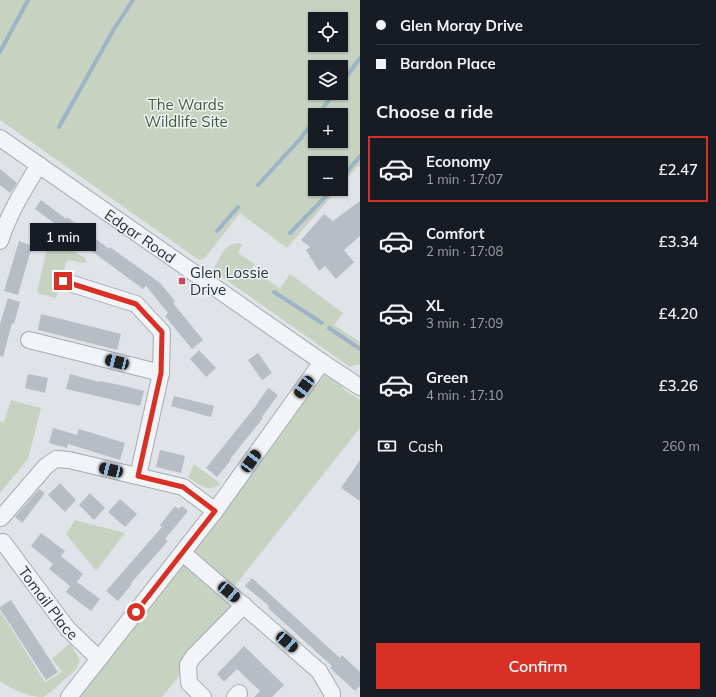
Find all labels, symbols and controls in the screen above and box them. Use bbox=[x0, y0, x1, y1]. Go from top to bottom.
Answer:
map controls bbox=[308, 12, 348, 196]
button: locate bbox=[308, 12, 348, 52]
text: Glen Moray Drive bbox=[400, 16, 523, 35]
text: Bardon Place bbox=[400, 54, 496, 73]
button: layers bbox=[308, 60, 348, 100]
park label: The Wards Wildlife Site bbox=[144, 95, 228, 131]
text: Choose a ride bbox=[376, 100, 493, 123]
button: + bbox=[308, 108, 348, 148]
icon: car bbox=[378, 151, 414, 187]
text: Economy bbox=[426, 152, 491, 171]
button: − bbox=[308, 156, 348, 196]
text: £2.47 bbox=[658, 160, 698, 179]
text: 1 min · 17:07 bbox=[426, 171, 503, 187]
street label: Edgar Road bbox=[101, 204, 179, 267]
callout: 1 min bbox=[30, 223, 96, 251]
icon: car bbox=[378, 223, 414, 259]
text: Comfort bbox=[426, 224, 484, 243]
text: 1 min bbox=[46, 229, 80, 245]
text: £3.34 bbox=[658, 232, 698, 251]
text: 2 min · 17:08 bbox=[426, 243, 503, 259]
place label: Glen Lossie Drive bbox=[190, 263, 269, 299]
route end bbox=[54, 272, 72, 290]
marker: Glen Lossie Drive bbox=[177, 276, 187, 286]
icon: car bbox=[378, 295, 414, 331]
text: XL bbox=[426, 296, 444, 315]
text: £4.20 bbox=[658, 304, 698, 323]
text: 3 min · 17:09 bbox=[426, 315, 503, 331]
car bbox=[104, 353, 130, 371]
icon: car bbox=[378, 367, 414, 403]
text: Green bbox=[426, 368, 468, 387]
car bbox=[292, 374, 316, 400]
text: £3.26 bbox=[658, 376, 698, 395]
text: 4 min · 17:10 bbox=[426, 387, 503, 403]
icon: cash bbox=[376, 435, 398, 457]
text: Cash bbox=[408, 437, 443, 456]
text: 260 m bbox=[662, 438, 700, 454]
car bbox=[239, 448, 263, 474]
car bbox=[98, 461, 124, 479]
street label: Tomail Place bbox=[15, 562, 83, 644]
car bbox=[216, 580, 242, 604]
route start bbox=[127, 603, 145, 621]
car bbox=[274, 630, 300, 654]
button: Confirm bbox=[376, 643, 700, 689]

